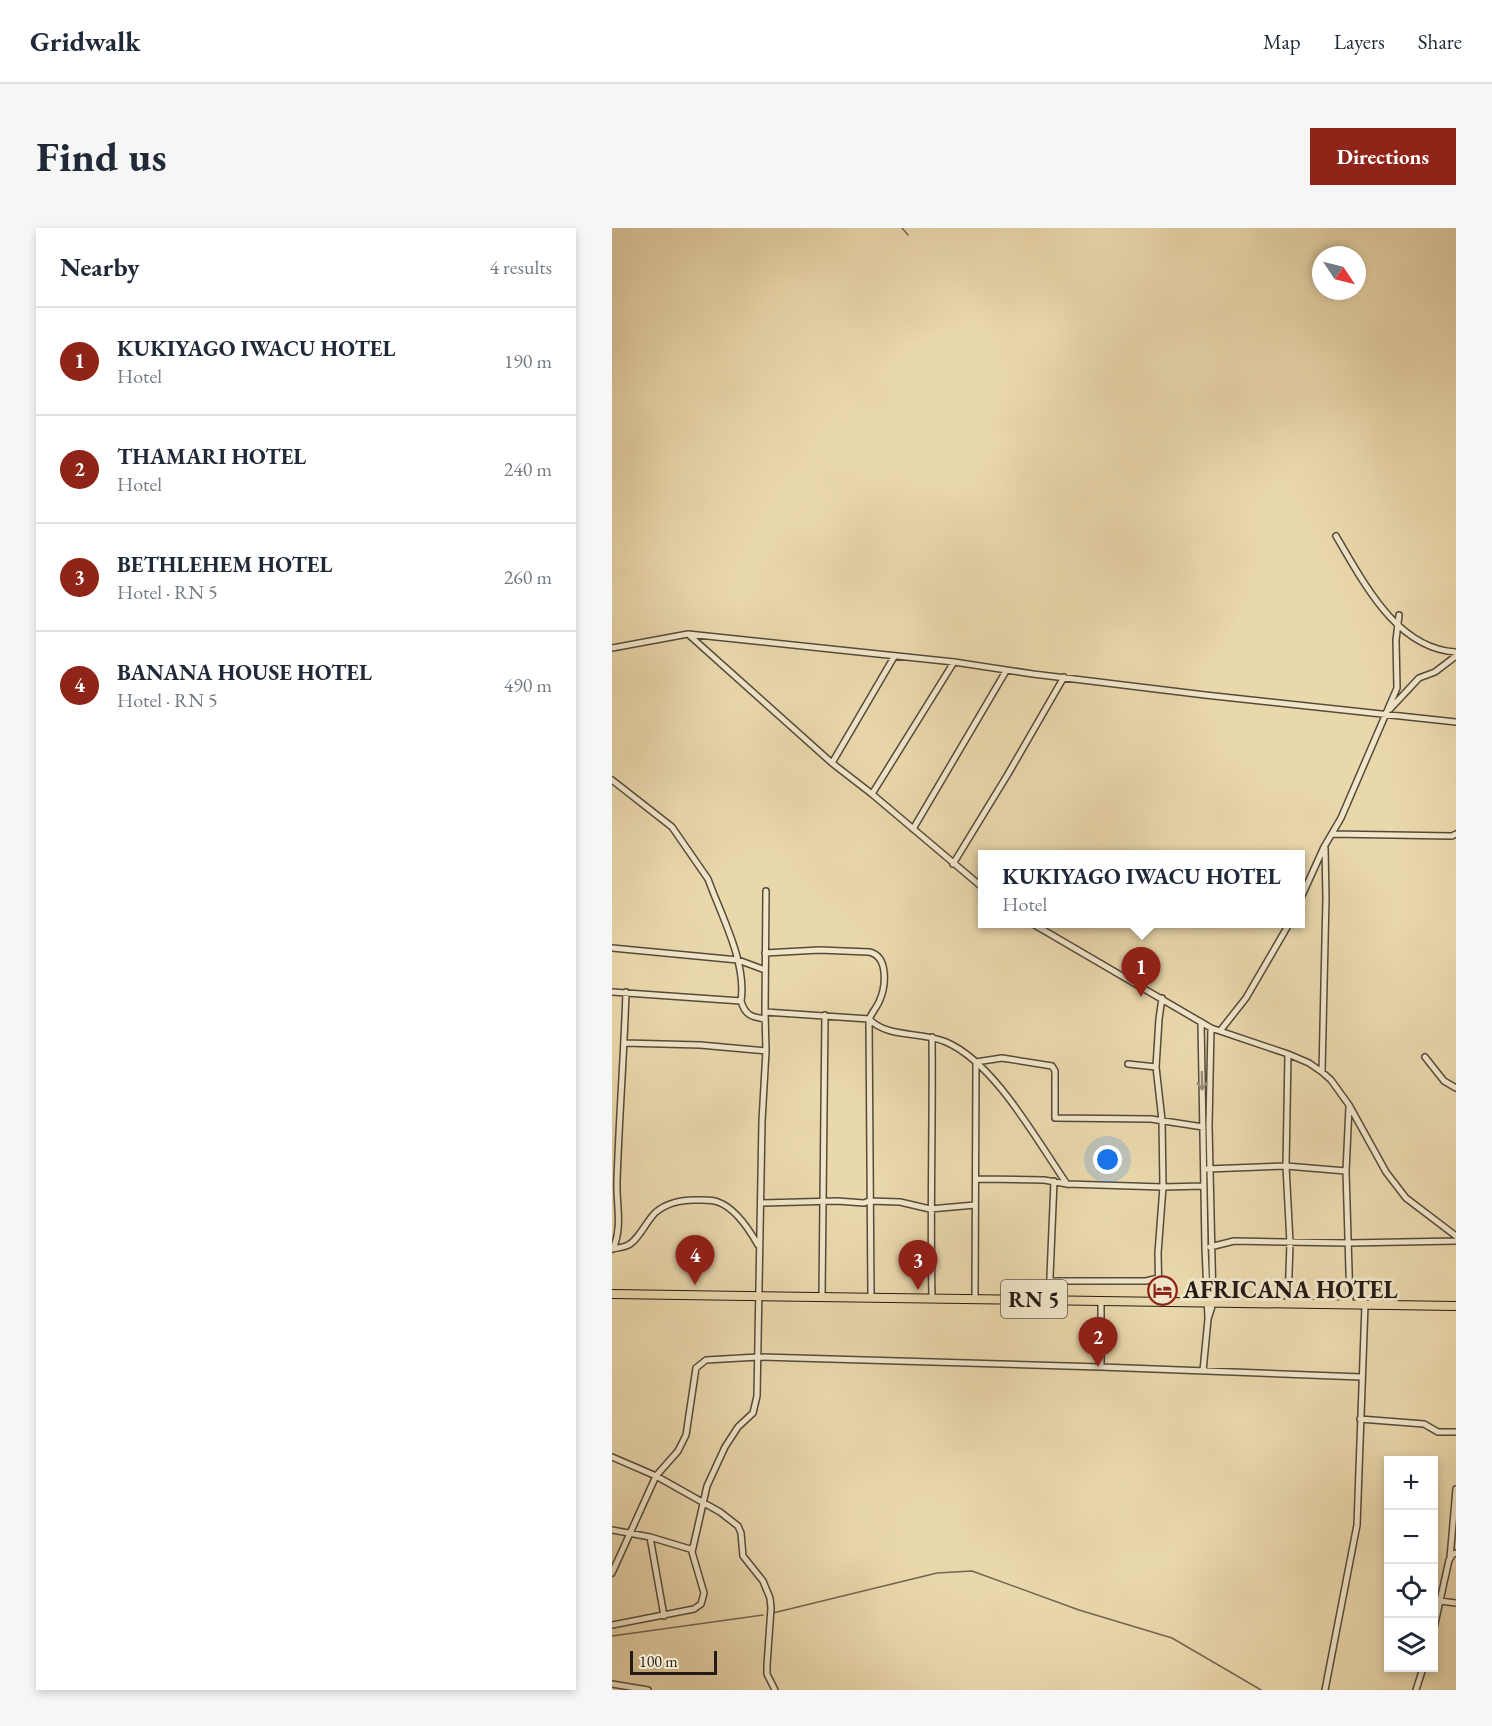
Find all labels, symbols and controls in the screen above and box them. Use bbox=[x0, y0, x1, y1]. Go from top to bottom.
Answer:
text: Gridwalk bbox=[30, 23, 141, 59]
text: Map bbox=[1263, 28, 1301, 55]
text: Layers bbox=[1334, 28, 1385, 55]
text: Share bbox=[1418, 28, 1462, 55]
button: Directions bbox=[1310, 128, 1456, 185]
text: Find us bbox=[36, 129, 167, 184]
north arrow bbox=[1312, 246, 1366, 300]
text: Nearby bbox=[60, 250, 140, 284]
text: 4 results bbox=[489, 254, 552, 280]
text: KUKIYAGO IWACU HOTEL bbox=[117, 334, 395, 363]
text: 1 bbox=[74, 348, 85, 374]
text: 190 m bbox=[504, 348, 552, 374]
text: Hotel bbox=[117, 363, 162, 389]
text: THAMARI HOTEL bbox=[117, 442, 306, 471]
text: 2 bbox=[74, 456, 85, 482]
text: 240 m bbox=[504, 456, 552, 482]
text: Hotel bbox=[117, 471, 162, 497]
text: BETHLEHEM HOTEL bbox=[117, 550, 332, 579]
text: 3 bbox=[74, 564, 85, 590]
text: 260 m bbox=[504, 564, 552, 590]
text: Hotel · RN 5 bbox=[117, 579, 218, 605]
text: BANANA HOUSE HOTEL bbox=[117, 658, 372, 687]
text: 4 bbox=[74, 672, 85, 698]
text: 490 m bbox=[504, 672, 552, 698]
text: Hotel · RN 5 bbox=[117, 687, 218, 713]
popup bbox=[978, 850, 1305, 928]
text: KUKIYAGO IWACU HOTEL bbox=[1002, 862, 1281, 891]
text: Hotel bbox=[1002, 891, 1047, 917]
pin: 1 bbox=[1122, 948, 1160, 997]
one-way arrow bbox=[1196, 1070, 1208, 1090]
your location bbox=[1093, 1145, 1122, 1174]
pin: 4 bbox=[676, 1236, 715, 1285]
pin: 3 bbox=[898, 1240, 938, 1290]
hotel icon: AFRICANA HOTEL bbox=[1146, 1274, 1178, 1306]
place label: AFRICANA HOTEL bbox=[1182, 1274, 1398, 1305]
road number: RN 5 bbox=[1001, 1280, 1067, 1318]
pin: 2 bbox=[1078, 1318, 1118, 1367]
map controls bbox=[1384, 1456, 1438, 1672]
button: + bbox=[1384, 1456, 1438, 1510]
button: − bbox=[1384, 1510, 1438, 1564]
button: locate bbox=[1384, 1564, 1438, 1618]
button: layers bbox=[1384, 1618, 1438, 1672]
scale bar bbox=[630, 1648, 717, 1676]
text: 100 m bbox=[639, 1651, 678, 1672]

